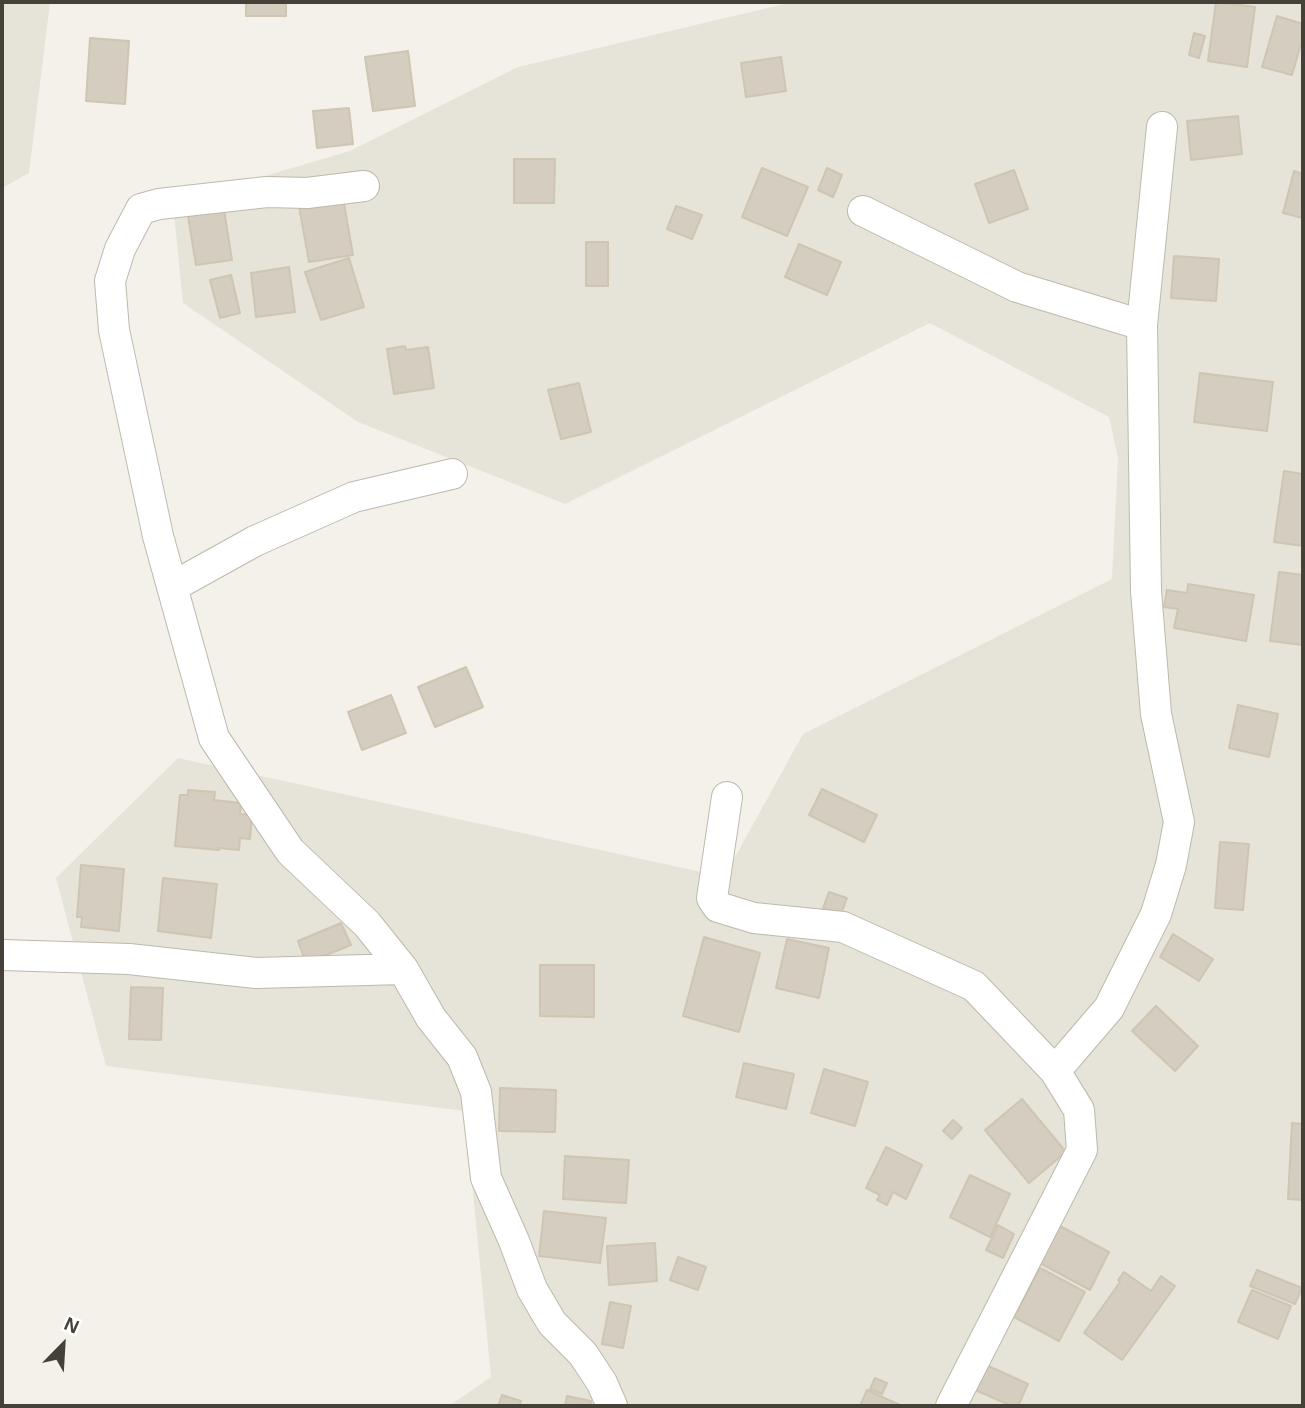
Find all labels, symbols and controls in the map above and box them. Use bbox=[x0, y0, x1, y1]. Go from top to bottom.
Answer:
north arrow bbox=[28, 1310, 98, 1380]
text: N bbox=[61, 1313, 82, 1338]

